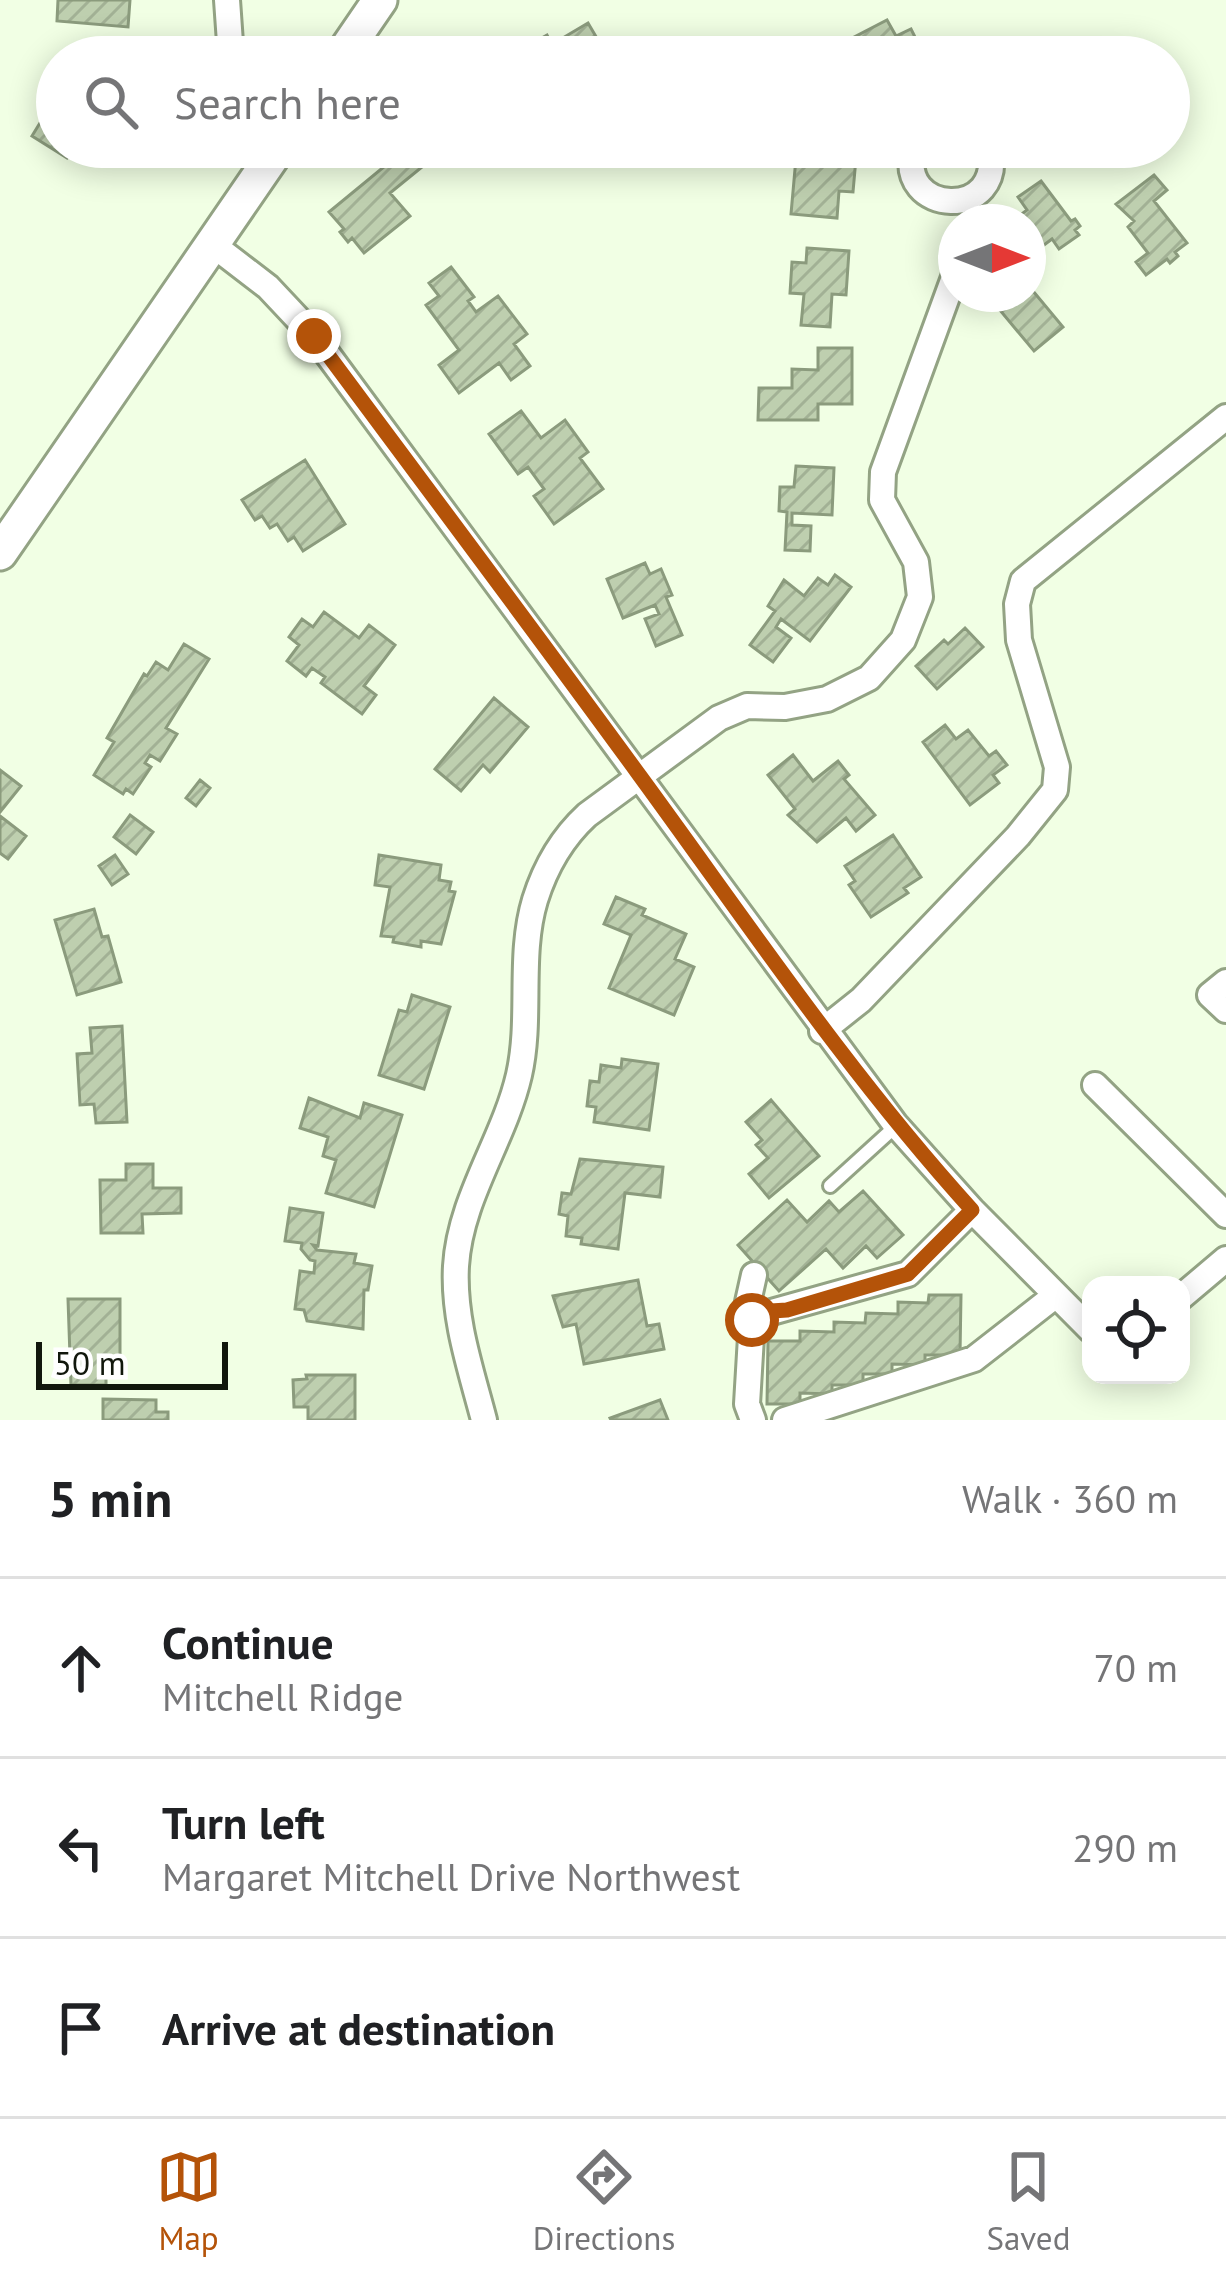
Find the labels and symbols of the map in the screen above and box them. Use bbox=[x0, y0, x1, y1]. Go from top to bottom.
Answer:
north arrow bbox=[938, 204, 1046, 312]
route end bbox=[287, 309, 341, 363]
route start bbox=[725, 1293, 779, 1347]
scale bar bbox=[36, 1336, 228, 1389]

